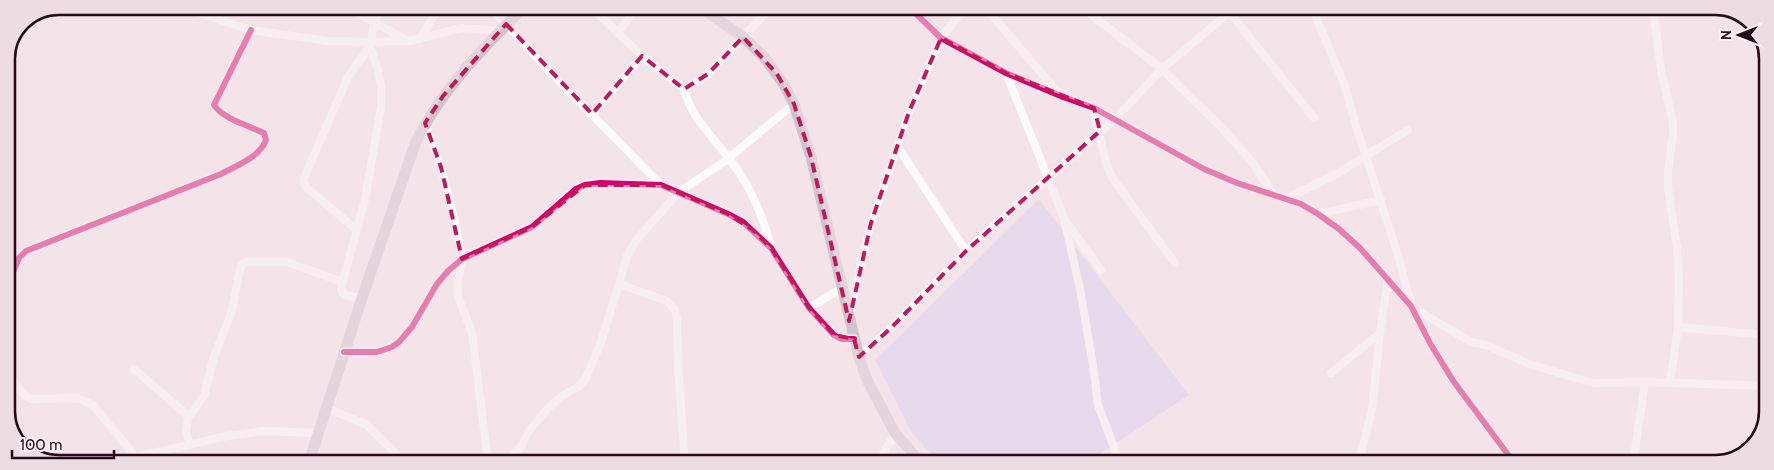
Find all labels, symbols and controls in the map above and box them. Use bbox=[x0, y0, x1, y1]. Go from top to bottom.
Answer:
north arrow bbox=[1714, 10, 1764, 60]
text: N bbox=[1717, 30, 1735, 40]
scale bar bbox=[12, 428, 115, 460]
text: 100 m bbox=[20, 436, 62, 454]

